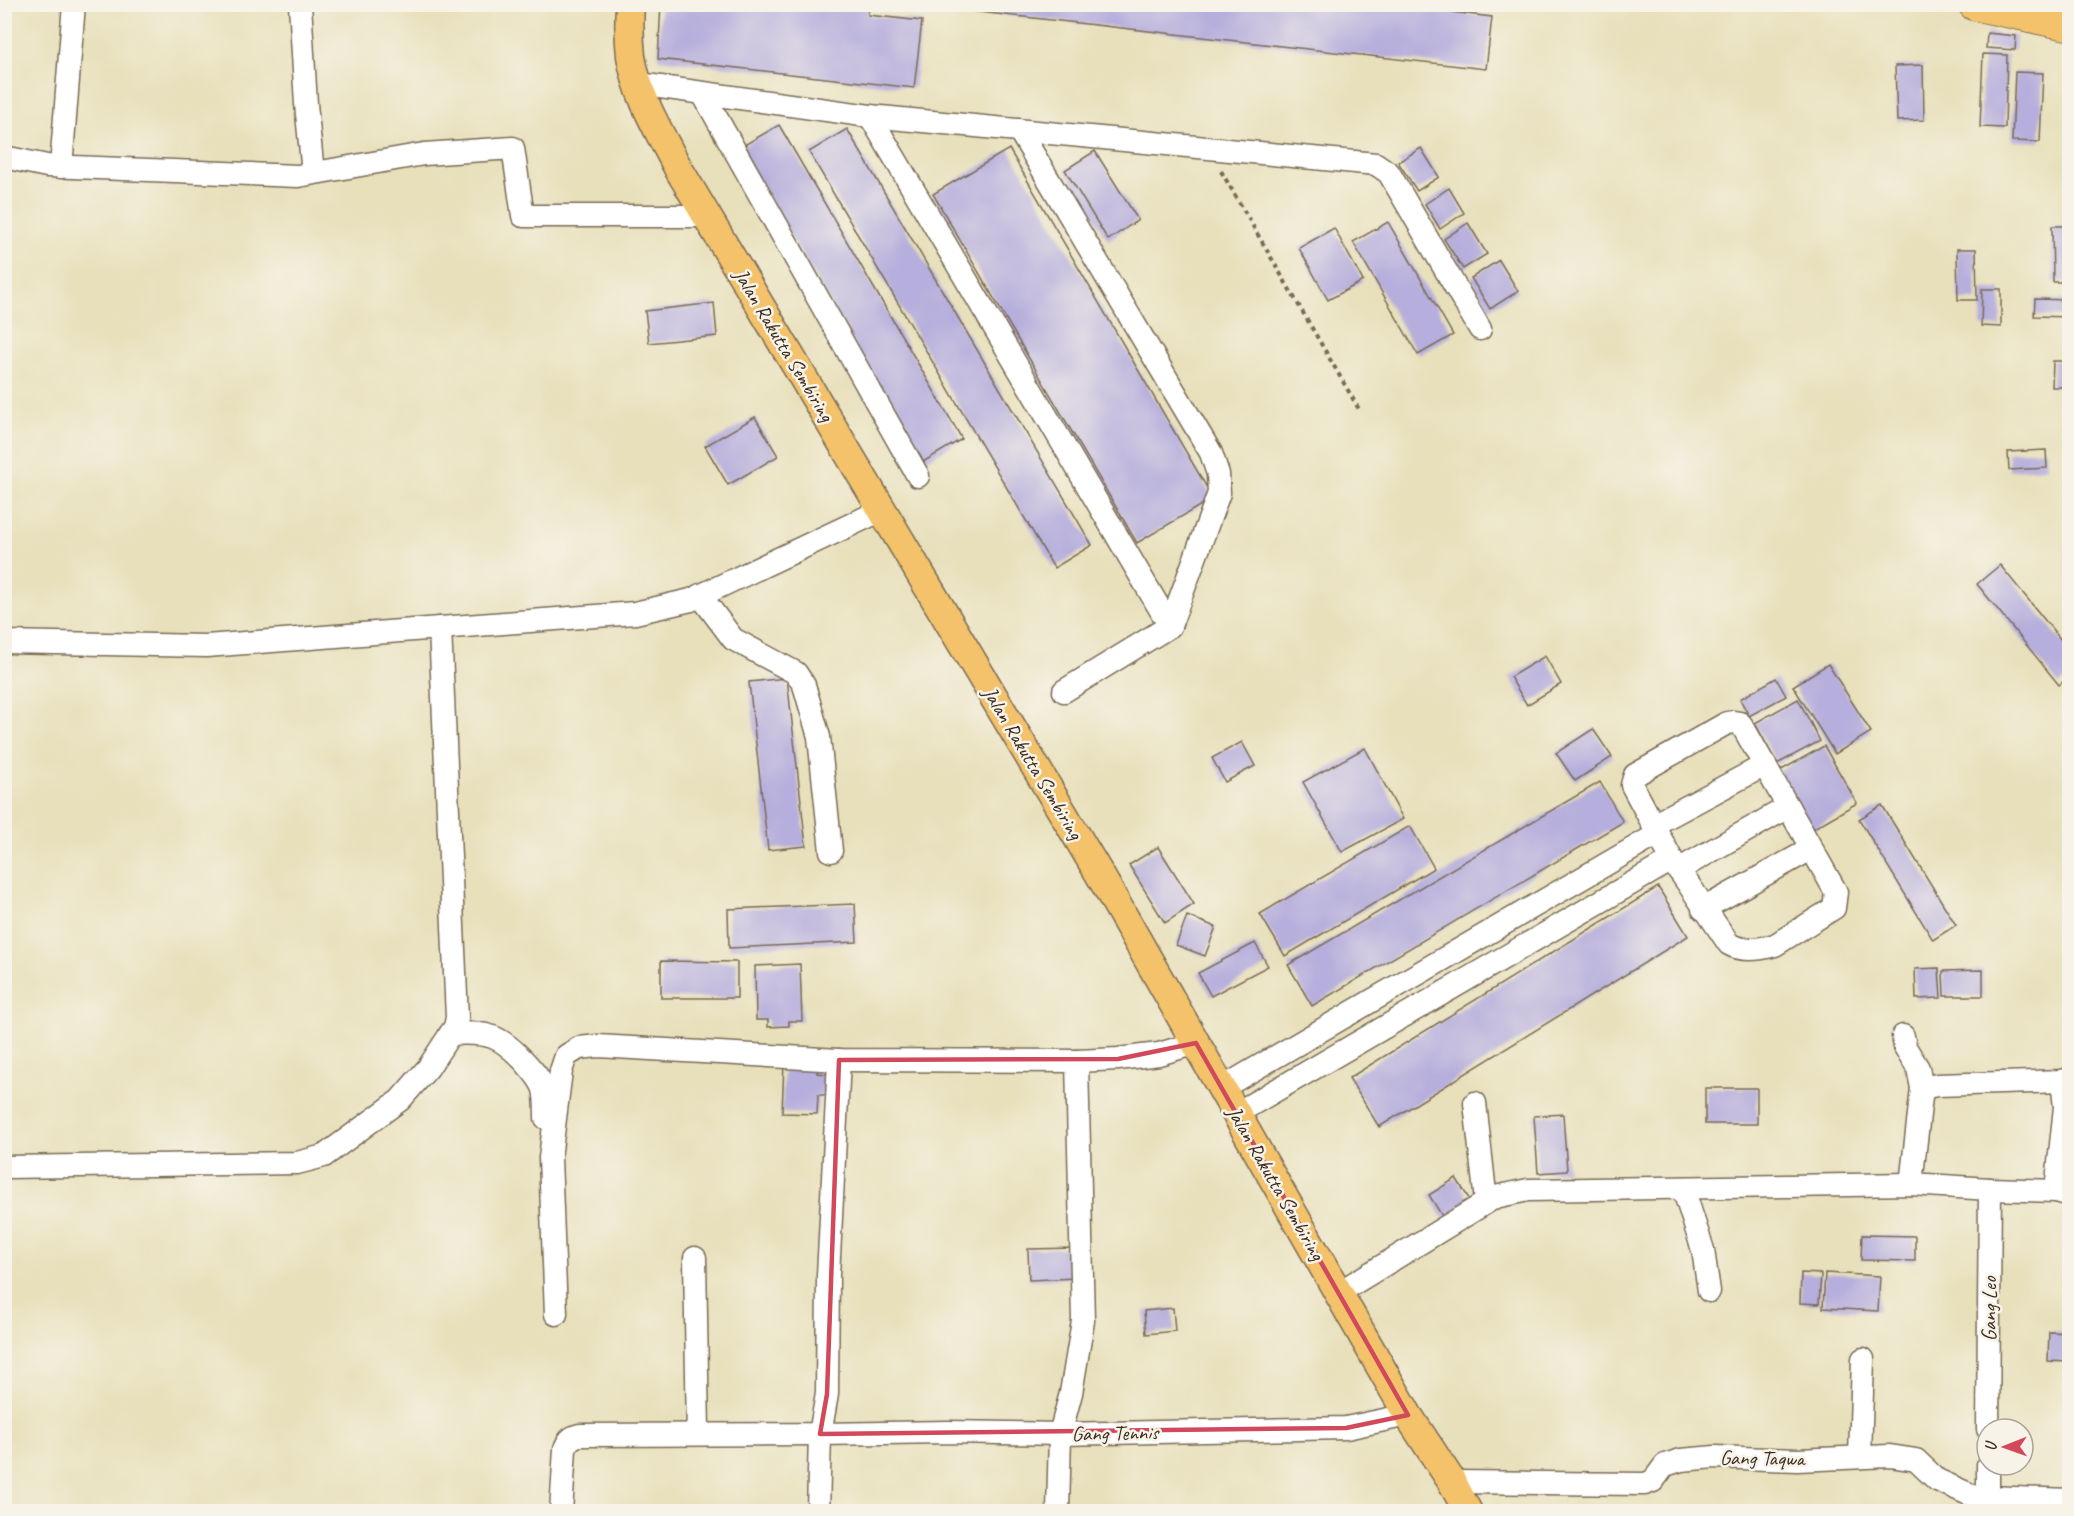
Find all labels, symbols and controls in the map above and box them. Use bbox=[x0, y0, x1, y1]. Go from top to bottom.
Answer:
street label: Jalan Rakutta Sembiring bbox=[728, 263, 841, 428]
street label: Jalan Rakutta Sembiring bbox=[977, 681, 1090, 846]
street label: Jalan Rakutta Sembiring bbox=[1221, 1100, 1332, 1266]
street label: Gang Leo bbox=[1976, 1275, 2002, 1341]
north arrow bbox=[1975, 1417, 2035, 1477]
street label: Gang Tennis bbox=[1071, 1419, 1160, 1447]
text: U bbox=[1981, 1440, 2001, 1451]
street label: Gang Taqwa bbox=[1720, 1444, 1807, 1472]

